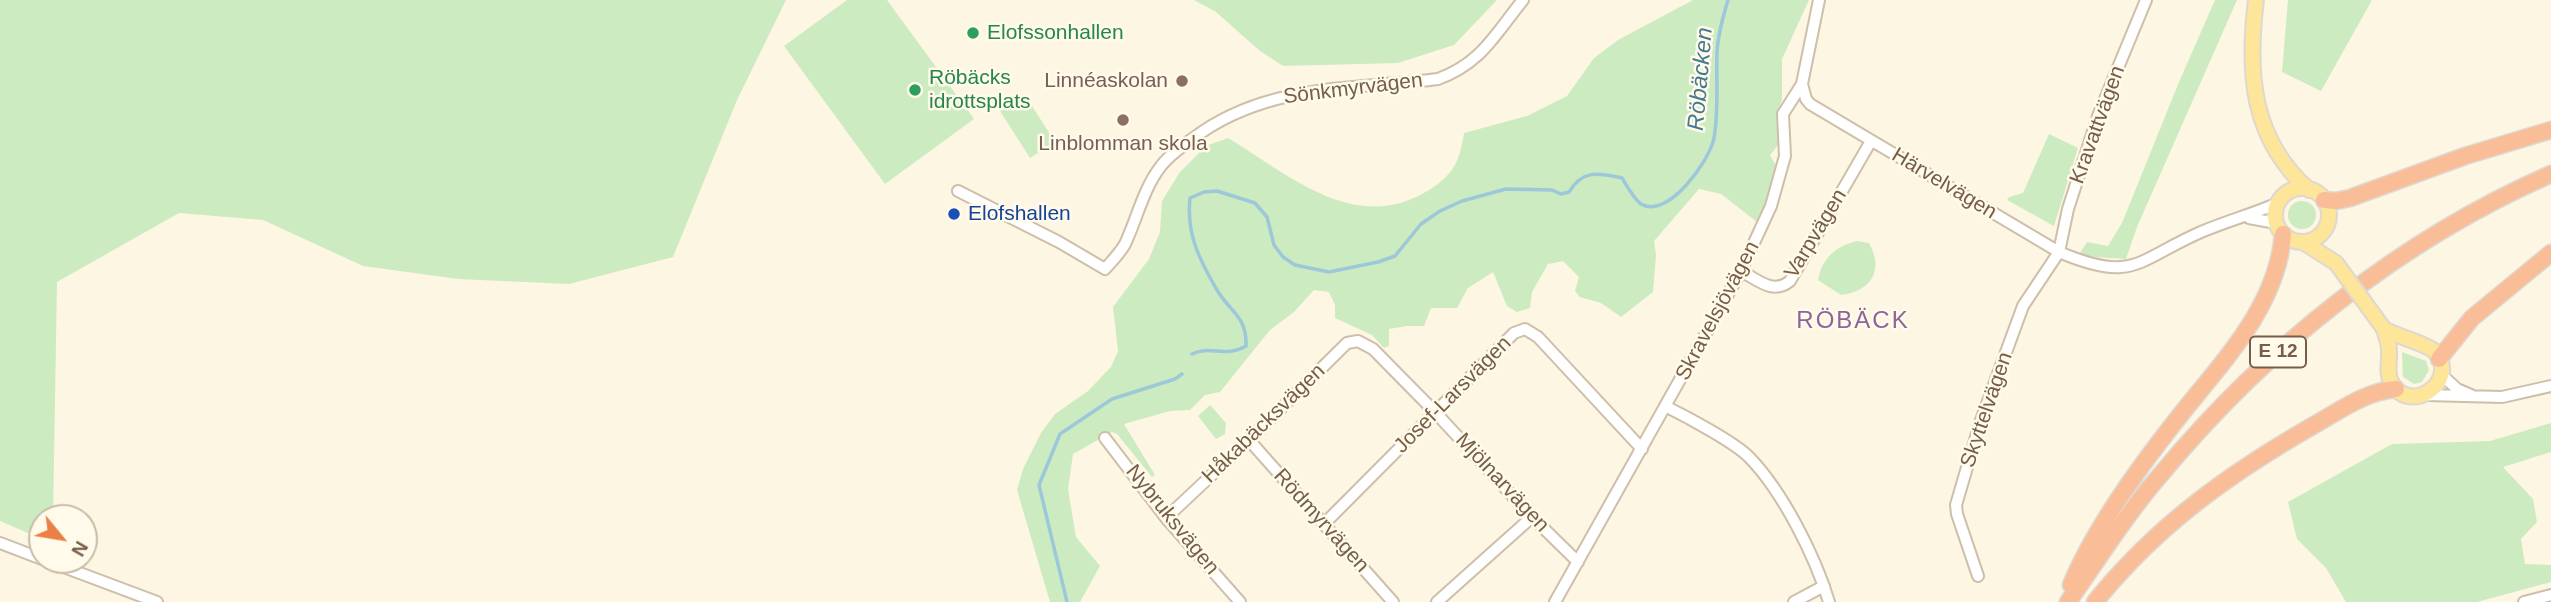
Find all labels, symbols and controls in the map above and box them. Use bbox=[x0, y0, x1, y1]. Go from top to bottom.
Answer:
place label: Elofssonhallen bbox=[987, 20, 1124, 46]
marker: Elofssonhallen bbox=[965, 25, 981, 41]
water label: Röbäcken bbox=[1683, 26, 1719, 132]
street label: Kravattvägen bbox=[2065, 63, 2131, 187]
place label: Röbäcks idrottsplats bbox=[929, 65, 1031, 115]
place label: Linnéaskolan bbox=[1044, 68, 1168, 94]
street label: Sönkmyrvägen bbox=[1282, 68, 1424, 110]
marker: Linnéaskolan bbox=[1174, 73, 1190, 89]
marker: Röbäcks idrottsplats bbox=[907, 82, 923, 98]
marker: Linblomman skola bbox=[1115, 112, 1131, 128]
place label: Linblomman skola bbox=[1038, 131, 1208, 157]
street label: Härvelvägen bbox=[1887, 143, 2001, 225]
street label: Varpvägen bbox=[1779, 185, 1853, 283]
place label: Elofshallen bbox=[968, 201, 1071, 227]
marker: Elofshallen bbox=[946, 206, 962, 222]
street label: Skravelsjövägen bbox=[1671, 237, 1765, 385]
district label: RÖBÄCK bbox=[1797, 307, 1909, 335]
street label: Josef-Larsvägen bbox=[1389, 331, 1517, 459]
road number: E 12 bbox=[2250, 336, 2306, 368]
street label: Skyttelvägen bbox=[1956, 349, 2018, 471]
street label: Håkabäcksvägen bbox=[1197, 359, 1331, 489]
street label: Mjölnarvägen bbox=[1450, 428, 1554, 538]
street label: Nybruksvägen bbox=[1120, 460, 1224, 580]
street label: Rödmyrvägen bbox=[1268, 464, 1374, 578]
north arrow bbox=[28, 504, 98, 574]
text: N bbox=[67, 538, 92, 560]

